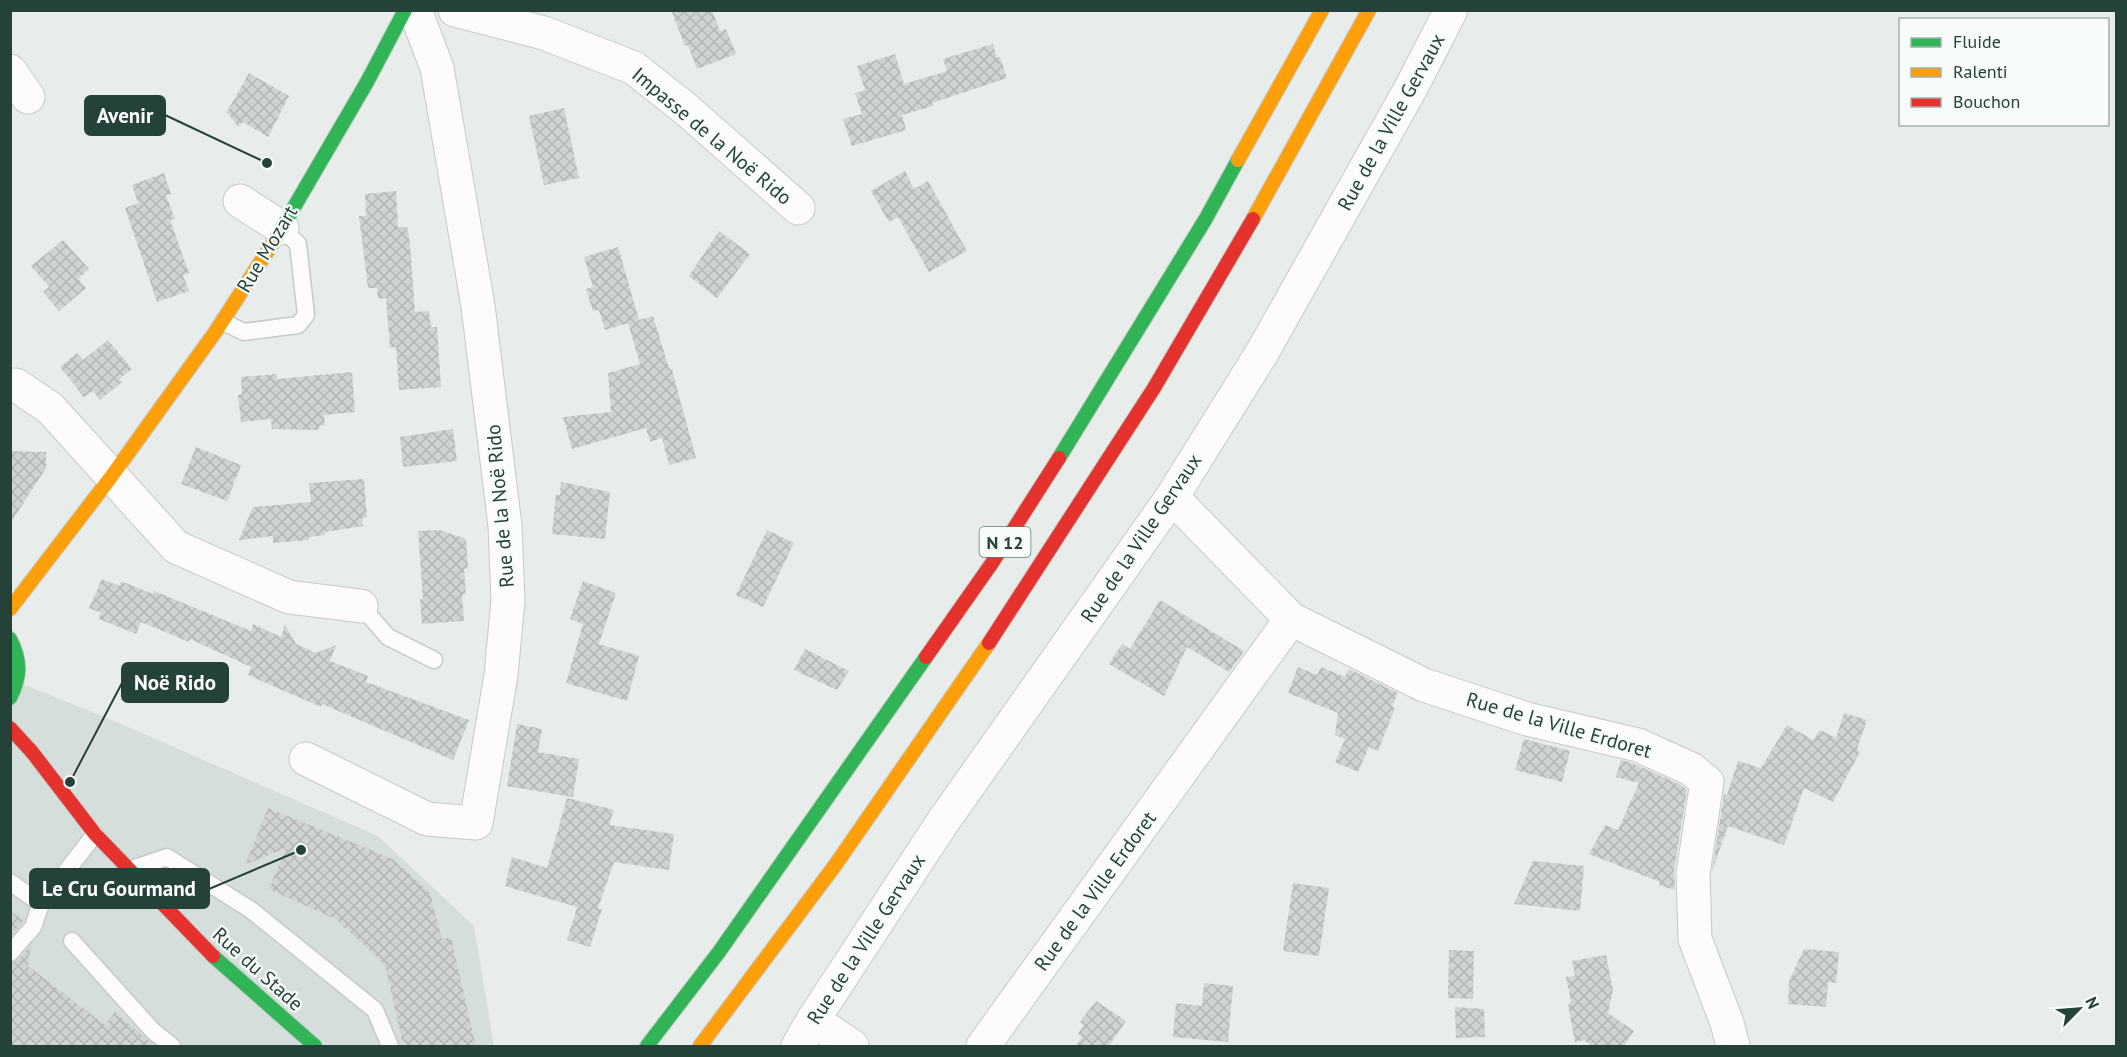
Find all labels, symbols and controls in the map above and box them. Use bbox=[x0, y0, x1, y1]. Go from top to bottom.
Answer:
legend bbox=[1899, 18, 2109, 126]
street label: Rue de la Ville Gervaux bbox=[1332, 29, 1450, 215]
text: Fluide bbox=[1953, 30, 2001, 53]
text: Ralenti bbox=[1953, 60, 2008, 83]
street label: Impasse de la Noë Rido bbox=[627, 61, 797, 211]
text: Bouchon bbox=[1953, 90, 2020, 113]
callout: Avenir bbox=[85, 96, 165, 135]
text: Avenir bbox=[97, 102, 154, 129]
street label: Rue Mozart bbox=[231, 200, 303, 297]
street label: Rue de la Noë Rido bbox=[480, 423, 520, 589]
street label: Rue de la Ville Gervaux bbox=[1075, 448, 1207, 628]
road number: N 12 bbox=[980, 527, 1030, 557]
callout: Noë Rido bbox=[122, 663, 228, 702]
text: Noë Rido bbox=[134, 669, 216, 696]
street label: Rue de la Ville Erdoret bbox=[1463, 686, 1655, 764]
street label: Rue de la Ville Erdoret bbox=[1028, 806, 1162, 976]
street label: Rue de la Ville Gervaux bbox=[801, 849, 931, 1029]
callout: Le Cru Gourmand bbox=[30, 869, 209, 908]
text: Le Cru Gourmand bbox=[42, 875, 196, 902]
street label: Rue du Stade bbox=[207, 921, 309, 1017]
north arrow bbox=[2049, 979, 2109, 1039]
text: N bbox=[2081, 994, 2104, 1012]

